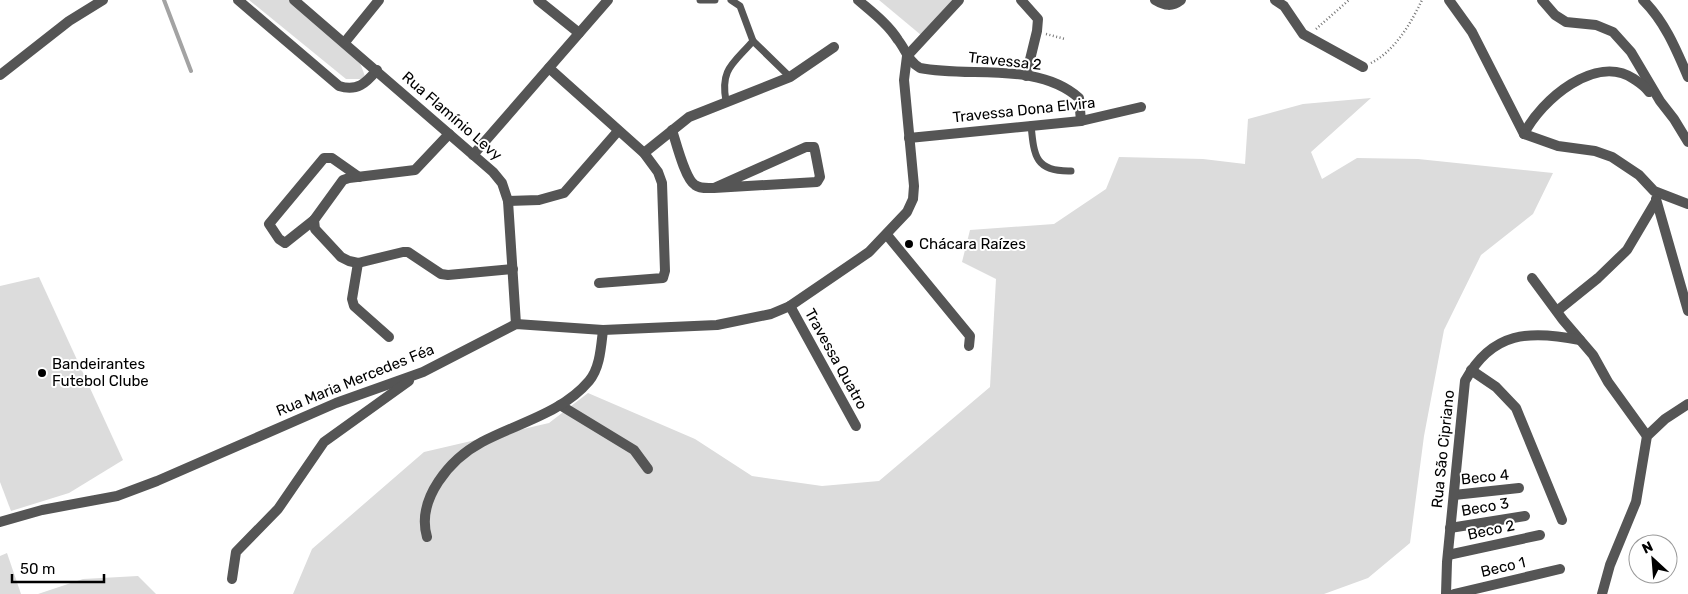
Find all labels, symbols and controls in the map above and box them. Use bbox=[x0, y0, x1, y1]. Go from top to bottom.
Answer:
street label: Travessa 2 bbox=[967, 48, 1043, 74]
street label: Rua Flamínio Levy bbox=[398, 68, 506, 164]
street label: Travessa Dona Elvira bbox=[952, 94, 1096, 126]
place label: Chácara Raízes bbox=[919, 235, 1026, 253]
marker: Chácara Raízes bbox=[903, 238, 915, 250]
street label: Travessa Quatro bbox=[801, 306, 871, 412]
street label: Rua Maria Mercedes Féa bbox=[273, 340, 437, 420]
place label: Bandeirantes Futebol Clube bbox=[52, 355, 149, 390]
marker: Bandeirantes Futebol Clube bbox=[36, 367, 48, 379]
street label: Rua São Cipriano bbox=[1428, 389, 1458, 509]
street label: Beco 4 bbox=[1460, 466, 1510, 488]
street label: Beco 3 bbox=[1460, 494, 1510, 520]
street label: Beco 2 bbox=[1466, 516, 1516, 544]
north arrow bbox=[1628, 534, 1678, 584]
text: N bbox=[1639, 538, 1656, 558]
scale bar bbox=[12, 552, 105, 584]
street label: Beco 1 bbox=[1479, 553, 1527, 581]
text: 50 m bbox=[20, 560, 55, 578]

